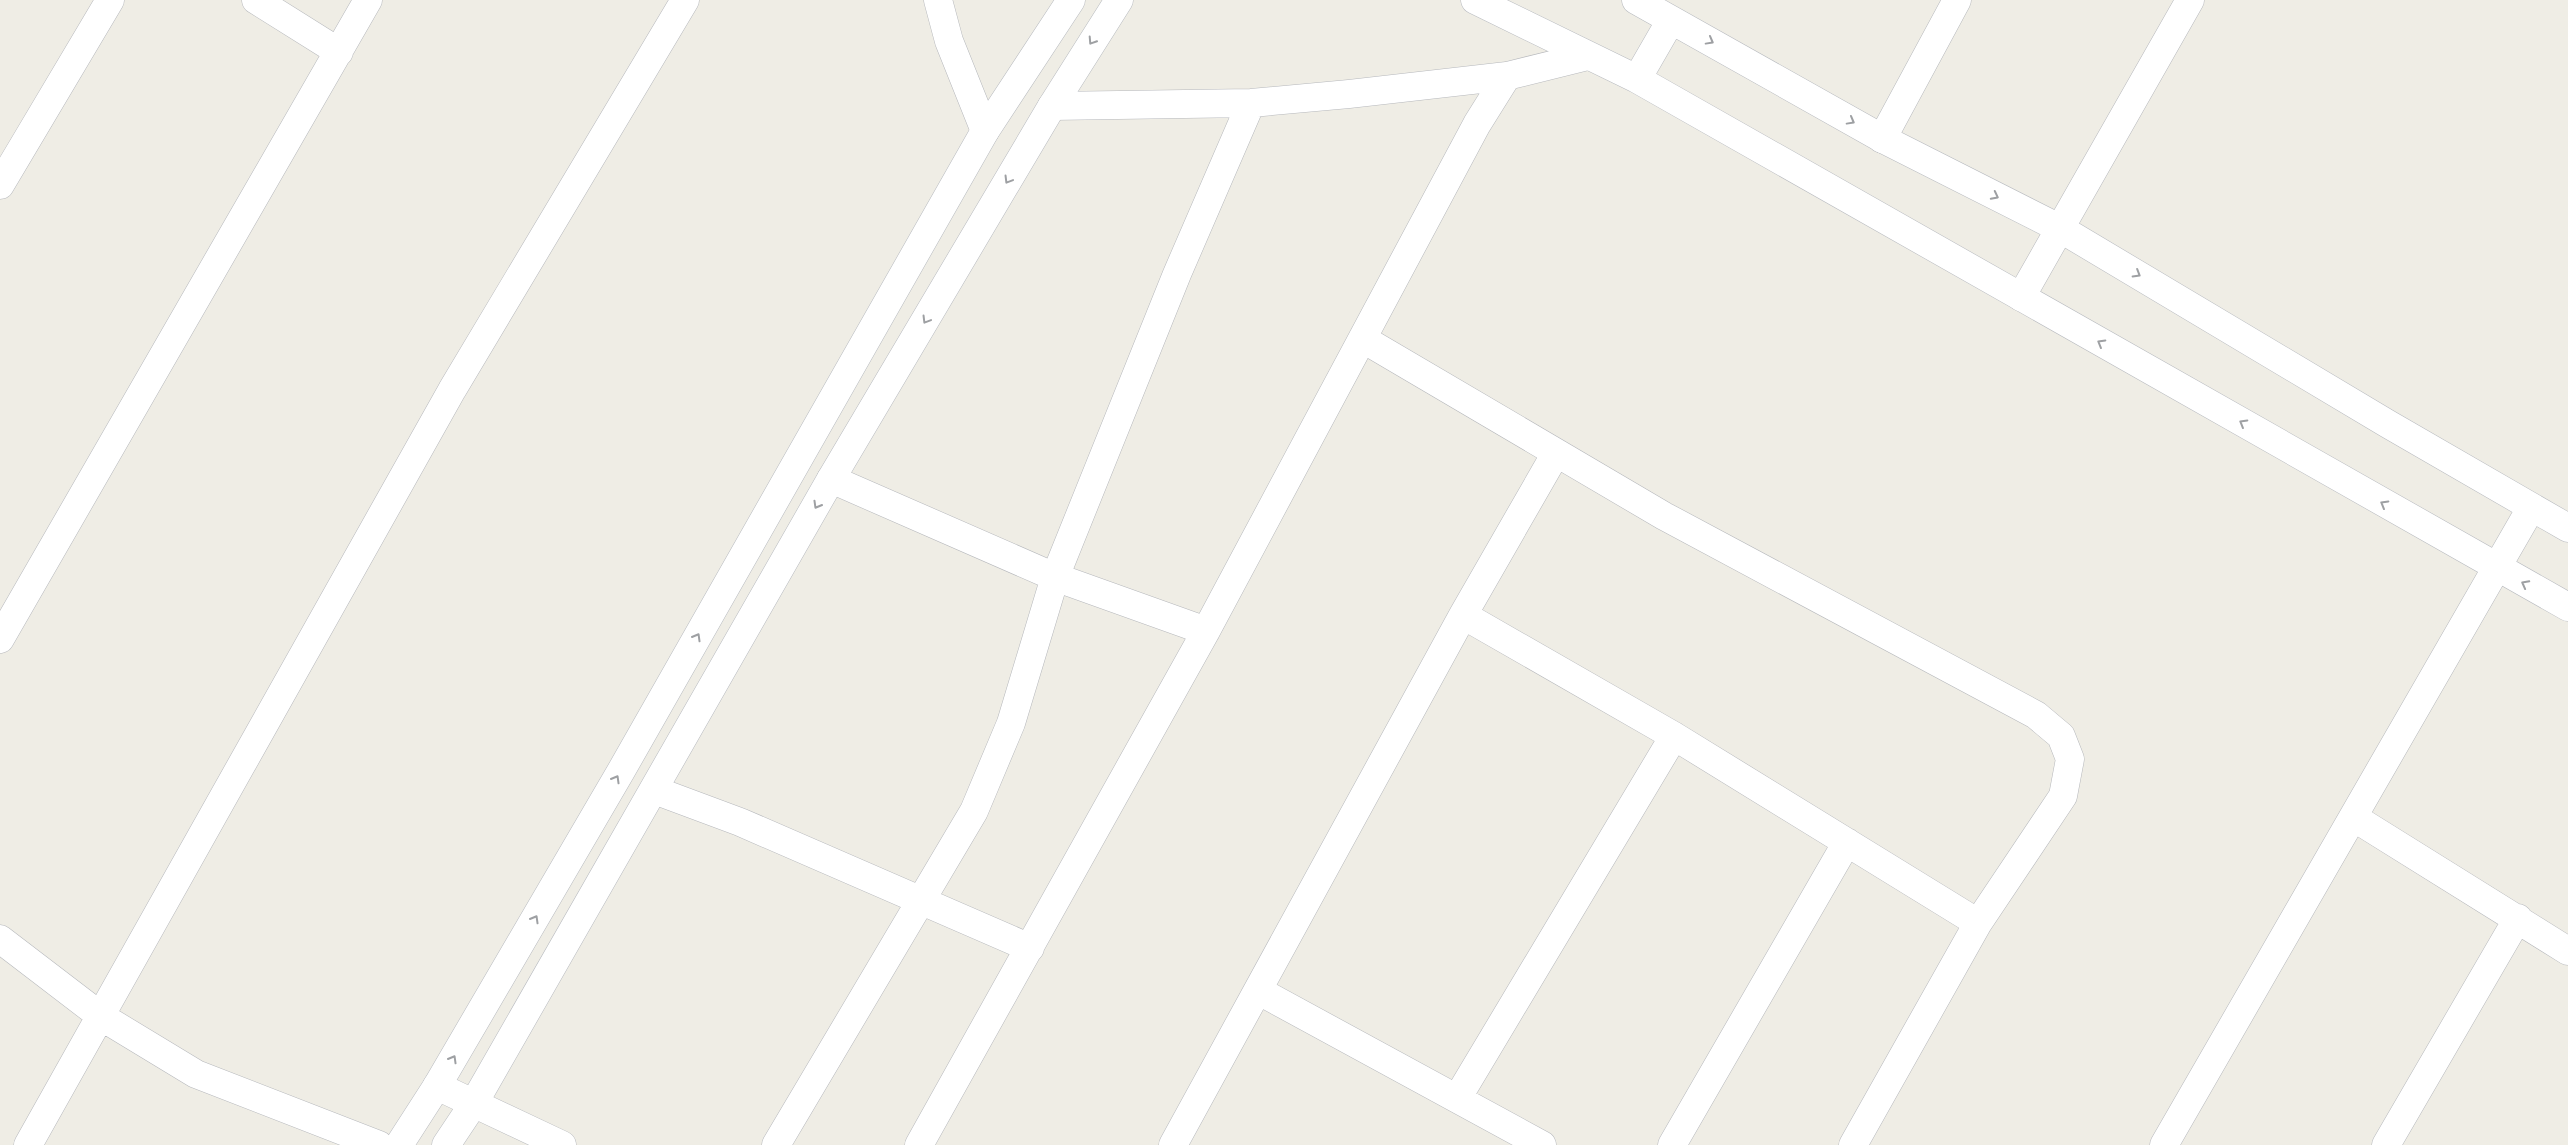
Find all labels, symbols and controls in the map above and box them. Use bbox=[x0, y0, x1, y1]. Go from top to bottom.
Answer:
one-way arrow bbox=[1704, 35, 1713, 45]
one-way arrow bbox=[1089, 36, 1099, 45]
one-way arrow bbox=[1846, 115, 1855, 125]
one-way arrow bbox=[1005, 175, 1015, 184]
one-way arrow bbox=[1990, 190, 1999, 200]
one-way arrow bbox=[2132, 268, 2141, 278]
one-way arrow bbox=[922, 315, 932, 324]
one-way arrow bbox=[2098, 339, 2107, 349]
one-way arrow bbox=[2239, 420, 2248, 430]
one-way arrow bbox=[813, 500, 823, 509]
one-way arrow bbox=[2380, 500, 2389, 510]
one-way arrow bbox=[2521, 580, 2530, 590]
one-way arrow bbox=[691, 634, 701, 643]
one-way arrow bbox=[610, 775, 620, 784]
one-way arrow bbox=[528, 915, 538, 924]
one-way arrow bbox=[446, 1056, 456, 1065]

